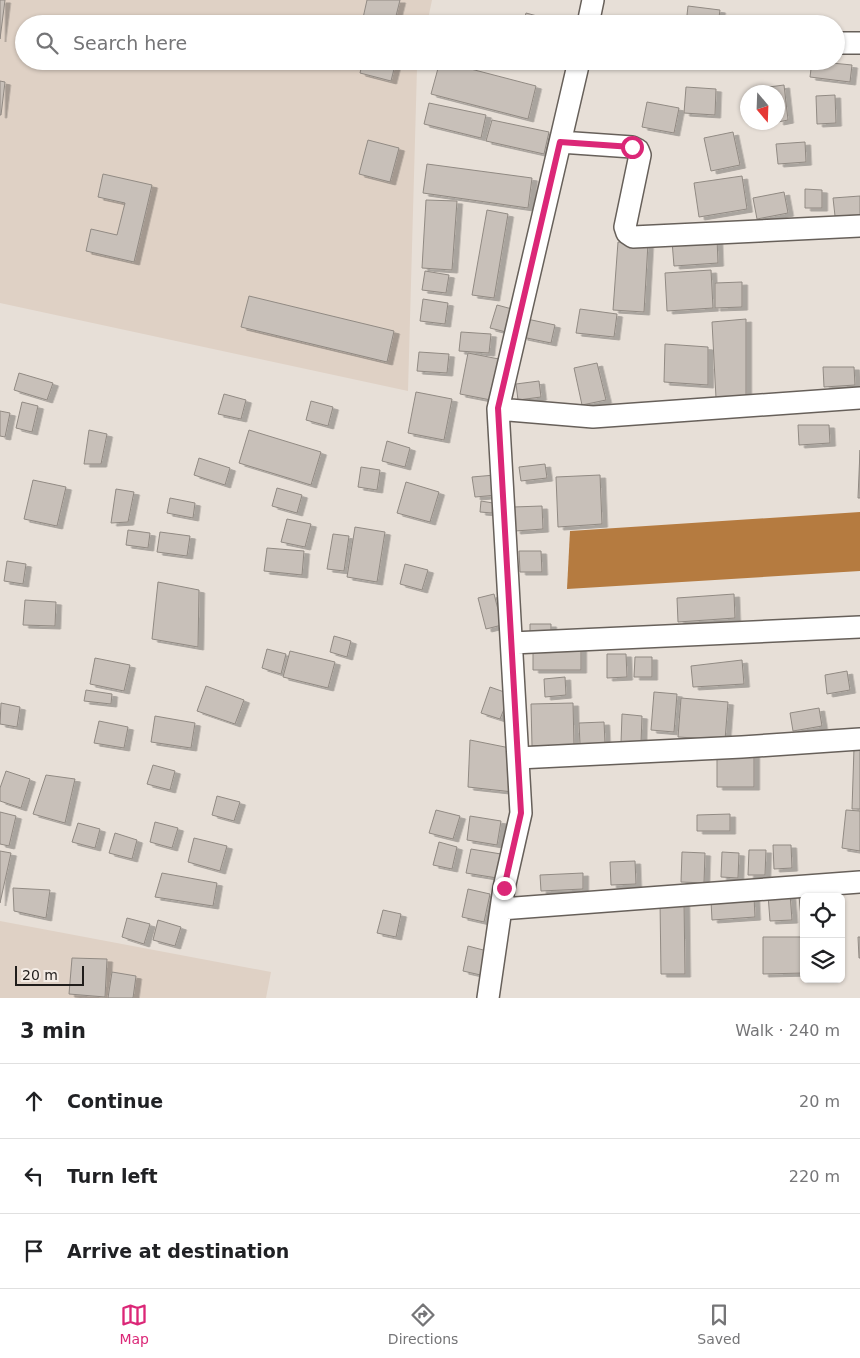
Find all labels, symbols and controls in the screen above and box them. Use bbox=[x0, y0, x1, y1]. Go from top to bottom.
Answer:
search box bbox=[15, 15, 845, 70]
icon: search bbox=[33, 29, 61, 57]
text: Search here bbox=[73, 32, 187, 54]
north arrow bbox=[740, 85, 785, 130]
route start bbox=[621, 136, 644, 159]
route end bbox=[493, 877, 516, 900]
map controls bbox=[800, 893, 845, 983]
button: locate bbox=[800, 893, 845, 938]
button: layers bbox=[800, 938, 845, 983]
scale bar bbox=[15, 963, 84, 986]
text: 20 m bbox=[22, 967, 58, 983]
text: 3 min bbox=[20, 1019, 86, 1043]
text: Walk · 240 m bbox=[735, 1021, 840, 1040]
icon: ahead bbox=[20, 1087, 48, 1115]
text: Continue bbox=[67, 1090, 163, 1112]
text: 20 m bbox=[799, 1092, 840, 1111]
icon: left bbox=[20, 1162, 48, 1190]
text: Turn left bbox=[67, 1165, 158, 1187]
text: 220 m bbox=[789, 1167, 840, 1186]
icon: arrive bbox=[20, 1237, 48, 1265]
text: Arrive at destination bbox=[67, 1240, 289, 1262]
tab: Map bbox=[119, 1301, 149, 1347]
tab: Directions bbox=[388, 1301, 458, 1347]
tab: Saved bbox=[697, 1301, 741, 1347]

